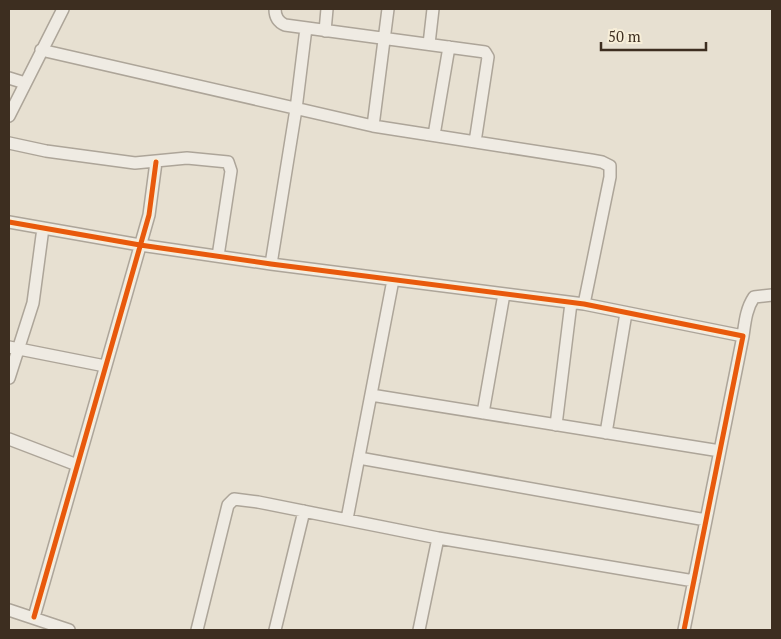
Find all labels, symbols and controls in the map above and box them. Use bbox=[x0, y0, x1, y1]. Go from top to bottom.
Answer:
scale bar bbox=[601, 20, 706, 52]
text: 50 m bbox=[608, 26, 641, 46]

